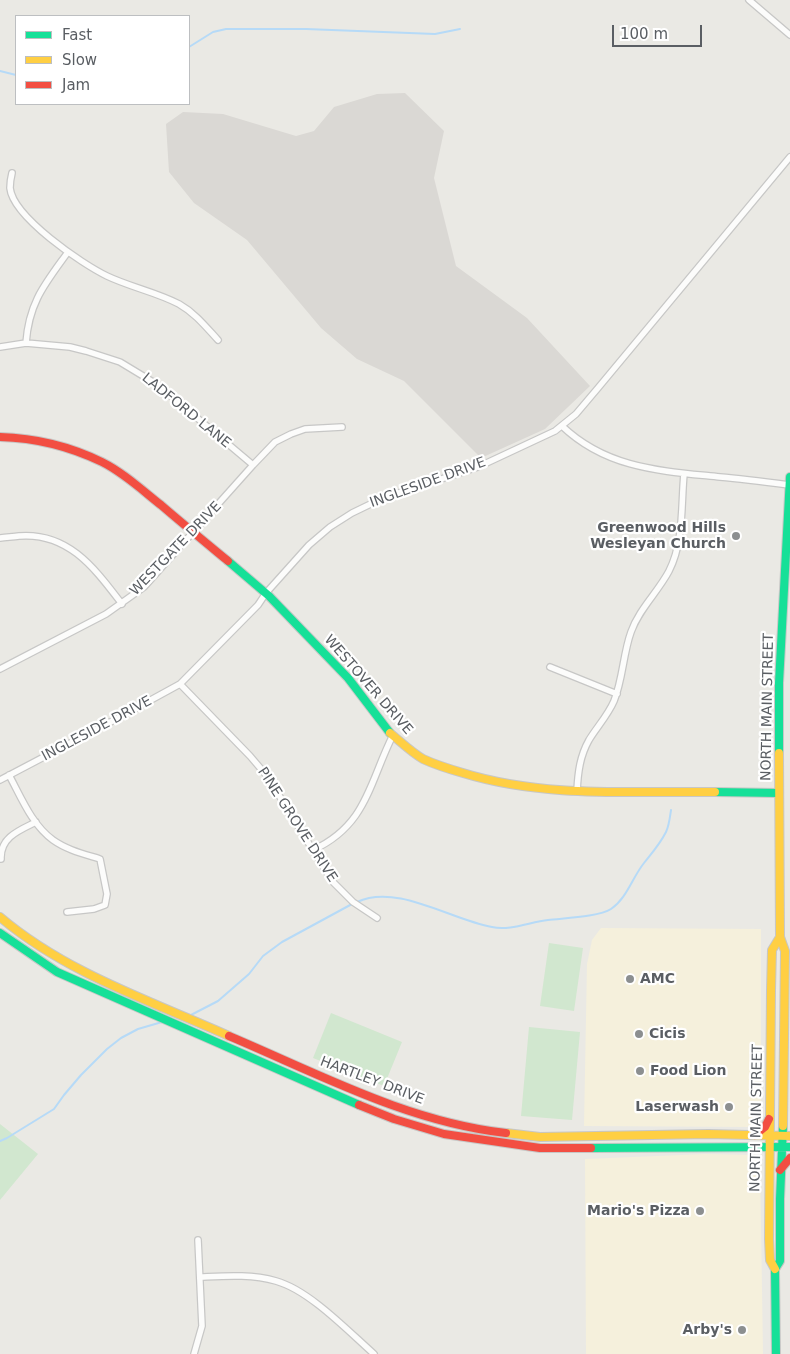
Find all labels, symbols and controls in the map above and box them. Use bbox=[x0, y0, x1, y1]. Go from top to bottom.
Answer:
legend bbox=[15, 15, 190, 105]
scale bar bbox=[615, 15, 705, 47]
text: 100 m bbox=[620, 25, 668, 43]
text: Fast bbox=[62, 26, 92, 44]
text: Slow bbox=[62, 51, 97, 69]
text: Jam bbox=[62, 76, 90, 94]
street label: LADFORD LANE bbox=[138, 370, 234, 452]
street label: INGLESIDE DRIVE bbox=[368, 454, 488, 512]
street label: WESTGATE DRIVE bbox=[127, 498, 225, 600]
place label: Greenwood Hills Wesleyan Church bbox=[590, 520, 726, 552]
marker: Greenwood Hills Wesleyan Church bbox=[730, 530, 742, 542]
street label: WESTOVER DRIVE bbox=[320, 632, 416, 738]
street label: NORTH MAIN STREET bbox=[758, 633, 778, 781]
street label: INGLESIDE DRIVE bbox=[39, 693, 155, 765]
street label: PINE GROVE DRIVE bbox=[254, 764, 340, 886]
place label: AMC bbox=[640, 971, 675, 987]
marker: AMC bbox=[624, 973, 636, 985]
place label: Cicis bbox=[649, 1026, 686, 1042]
marker: Cicis bbox=[633, 1028, 645, 1040]
street label: NORTH MAIN STREET bbox=[747, 1044, 767, 1192]
street label: HARTLEY DRIVE bbox=[318, 1053, 426, 1109]
place label: Food Lion bbox=[650, 1063, 726, 1079]
marker: Food Lion bbox=[634, 1065, 646, 1077]
place label: Laserwash bbox=[635, 1099, 719, 1115]
marker: Laserwash bbox=[723, 1101, 735, 1113]
place label: Mario's Pizza bbox=[587, 1203, 690, 1219]
marker: Mario's Pizza bbox=[694, 1205, 706, 1217]
place label: Arby's bbox=[682, 1322, 732, 1338]
marker: Arby's bbox=[736, 1324, 748, 1336]

